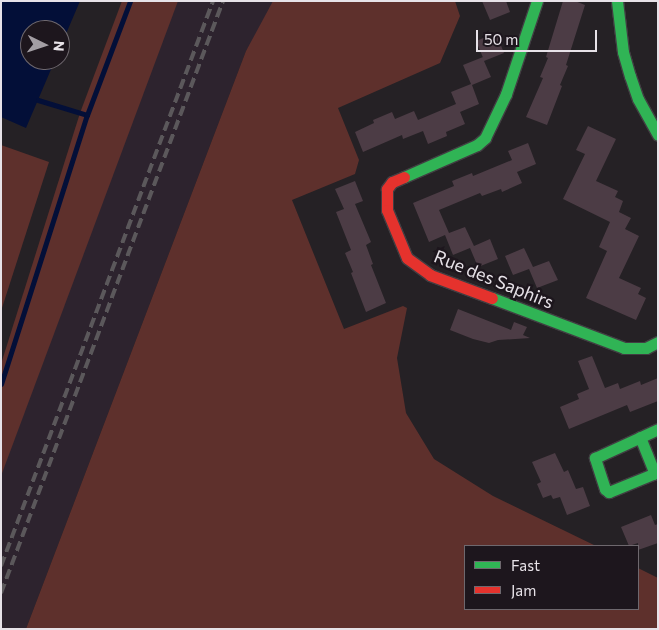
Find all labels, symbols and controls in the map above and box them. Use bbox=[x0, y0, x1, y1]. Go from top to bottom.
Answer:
north arrow bbox=[20, 20, 70, 70]
scale bar bbox=[479, 20, 600, 52]
text: 50 m bbox=[484, 30, 518, 48]
text: N bbox=[51, 40, 68, 52]
street label: Rue des Saphirs bbox=[431, 245, 557, 313]
legend bbox=[464, 545, 639, 610]
text: Fast bbox=[511, 556, 540, 574]
text: Jam bbox=[511, 581, 536, 599]

